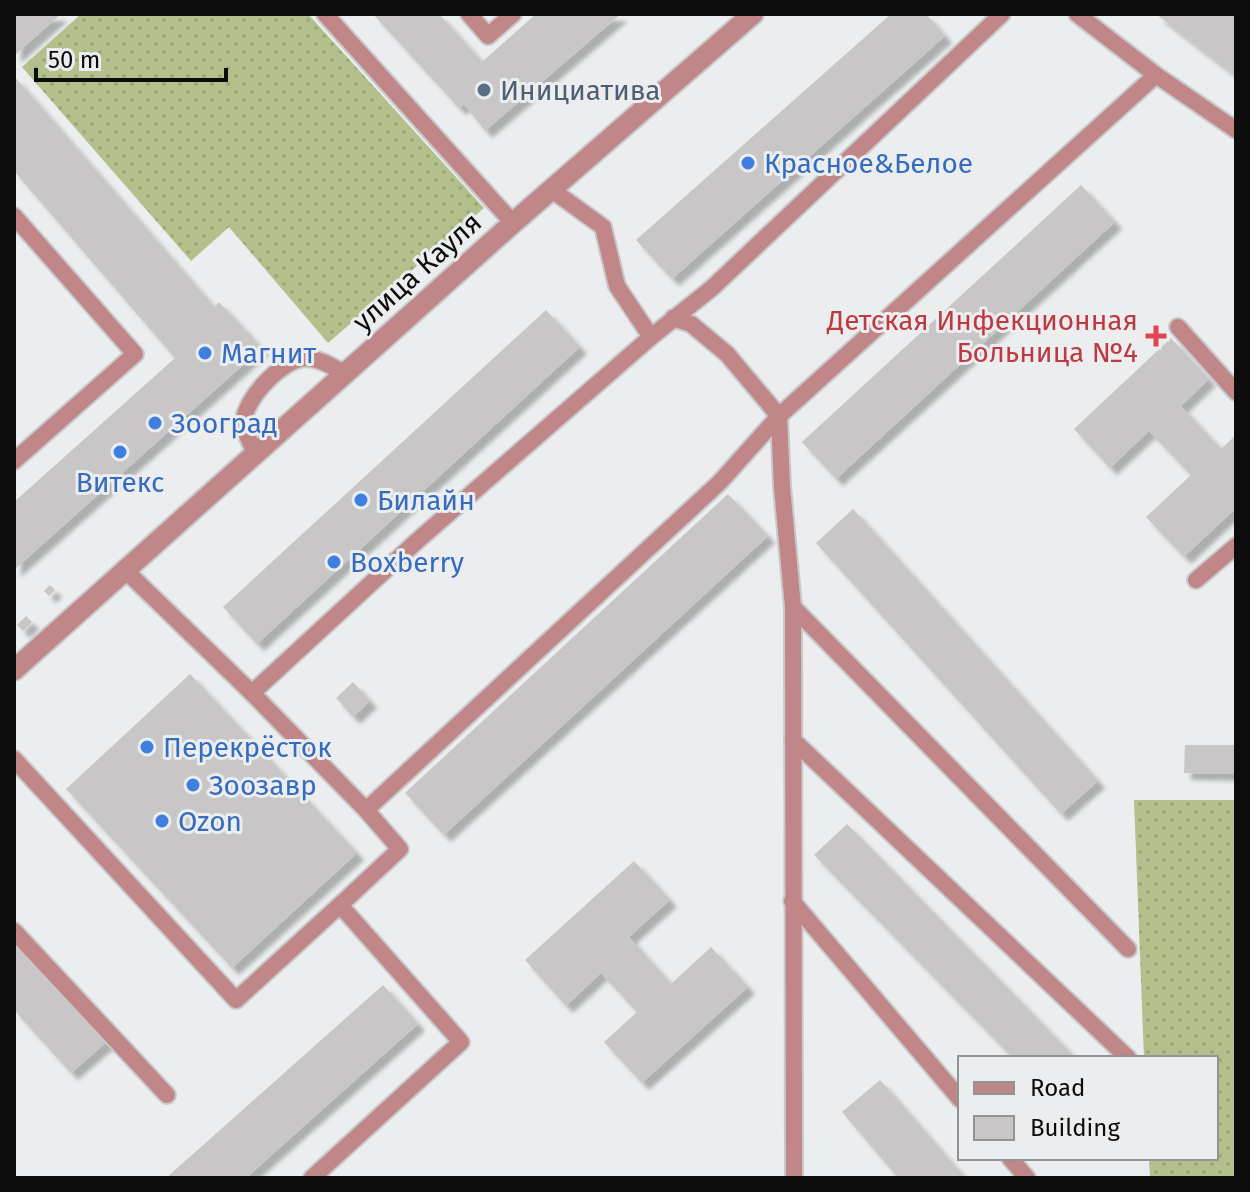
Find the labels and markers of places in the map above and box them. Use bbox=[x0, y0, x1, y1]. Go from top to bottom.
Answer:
place label: Инициатива bbox=[500, 74, 661, 107]
marker: Инициатива bbox=[475, 81, 493, 99]
place label: Красное&Белое bbox=[764, 147, 973, 180]
marker: Красное&Белое bbox=[739, 154, 757, 172]
place label: Детская Инфекционная Больница №4 bbox=[826, 304, 1138, 369]
marker: Детская Инфекционная Больница №4 bbox=[1145, 325, 1167, 347]
place label: Магнит bbox=[221, 337, 316, 370]
marker: Магнит bbox=[196, 344, 214, 362]
place label: Зооград bbox=[171, 407, 278, 440]
marker: Зооград bbox=[146, 414, 164, 432]
marker: Витекс bbox=[111, 443, 129, 461]
place label: Витекс bbox=[76, 466, 164, 499]
place label: Билайн bbox=[377, 484, 475, 517]
marker: Билайн bbox=[352, 491, 370, 509]
place label: Boxberry bbox=[350, 546, 464, 579]
marker: Boxberry bbox=[325, 553, 343, 571]
place label: Перекрёсток bbox=[163, 731, 332, 764]
marker: Перекрёсток bbox=[138, 738, 156, 756]
place label: Зоозавр bbox=[209, 769, 317, 802]
marker: Зоозавр bbox=[184, 776, 202, 794]
place label: Ozon bbox=[178, 805, 242, 838]
marker: Ozon bbox=[153, 812, 171, 830]

